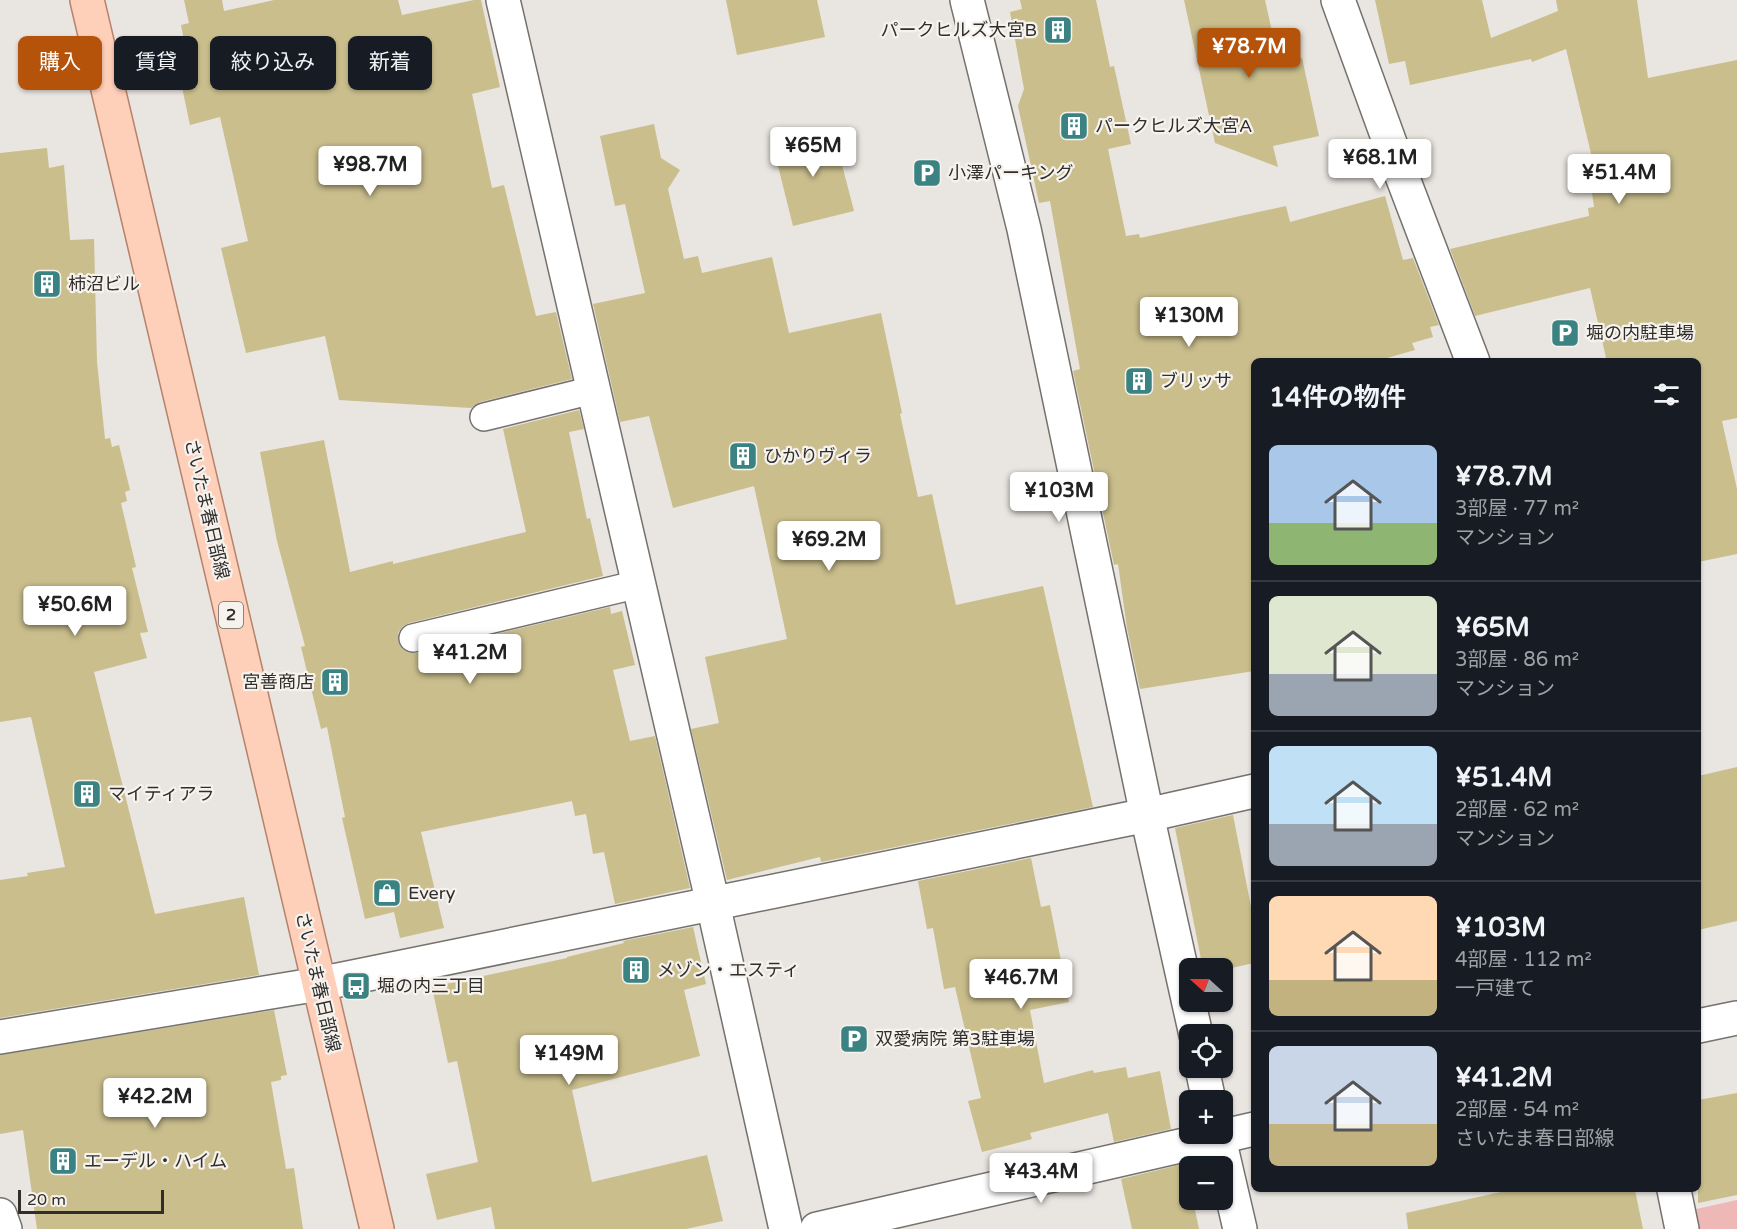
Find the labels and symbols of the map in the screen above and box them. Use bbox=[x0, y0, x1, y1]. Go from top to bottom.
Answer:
building icon: パークヒルズ大宮B bbox=[1042, 14, 1074, 46]
place label: パークヒルズ大宮B bbox=[881, 19, 1037, 41]
pin: ¥78.7M bbox=[1200, 28, 1298, 79]
building icon: パークヒルズ大宮A bbox=[1058, 110, 1090, 142]
place label: パークヒルズ大宮A bbox=[1095, 115, 1252, 137]
pin: ¥65M bbox=[777, 127, 849, 178]
pin: ¥68.1M bbox=[1331, 139, 1429, 190]
pin: ¥98.7M bbox=[321, 146, 419, 197]
pin: ¥51.4M bbox=[1570, 154, 1668, 205]
parking icon: 小澤パーキング bbox=[911, 157, 943, 189]
place label: 小澤パーキング bbox=[948, 162, 1073, 184]
building icon: 柿沼ビル bbox=[31, 268, 63, 300]
place label: 柿沼ビル bbox=[68, 273, 140, 295]
pin: ¥130M bbox=[1147, 297, 1231, 348]
parking icon: 堀の内駐車場 bbox=[1549, 317, 1581, 349]
place label: 堀の内駐車場 bbox=[1586, 322, 1694, 344]
building icon: ブリッサ bbox=[1123, 365, 1155, 397]
place label: ブリッサ bbox=[1160, 370, 1232, 392]
street label: さいたま春日部線 bbox=[180, 437, 234, 581]
building icon: ひかりヴィラ bbox=[727, 440, 759, 472]
place label: ひかりヴィラ bbox=[764, 445, 872, 467]
pin: ¥103M bbox=[1017, 472, 1101, 523]
pin: ¥69.2M bbox=[780, 521, 878, 572]
pin: ¥50.6M bbox=[26, 586, 124, 637]
road number: 2 bbox=[219, 602, 243, 628]
pin: ¥41.2M bbox=[421, 634, 519, 685]
building icon: 宮善商店 bbox=[319, 666, 351, 698]
place label: 宮善商店 bbox=[242, 671, 314, 693]
building icon: マイティアラ bbox=[71, 778, 103, 810]
place label: マイティアラ bbox=[108, 783, 215, 805]
shop icon: Every bbox=[371, 877, 403, 909]
place label: Every bbox=[408, 882, 456, 904]
street label: さいたま春日部線 bbox=[291, 910, 345, 1054]
building icon: メゾン・エスティ bbox=[620, 954, 652, 986]
north arrow bbox=[1179, 958, 1233, 1012]
place label: メゾン・エスティ bbox=[657, 959, 800, 981]
pin: ¥46.7M bbox=[972, 959, 1070, 1010]
bus stop icon: 堀の内三丁目 bbox=[340, 970, 372, 1002]
place label: 堀の内三丁目 bbox=[377, 975, 485, 997]
parking icon: 双愛病院 第3駐車場 bbox=[838, 1023, 870, 1055]
place label: 双愛病院 第3駐車場 bbox=[875, 1028, 1035, 1050]
pin: ¥149M bbox=[527, 1035, 611, 1086]
pin: ¥42.2M bbox=[106, 1078, 204, 1129]
building icon: エーデル・ハイム bbox=[47, 1145, 79, 1177]
place label: エーデル・ハイム bbox=[84, 1150, 227, 1172]
pin: ¥43.4M bbox=[992, 1153, 1090, 1204]
scale bar bbox=[18, 1187, 164, 1214]

